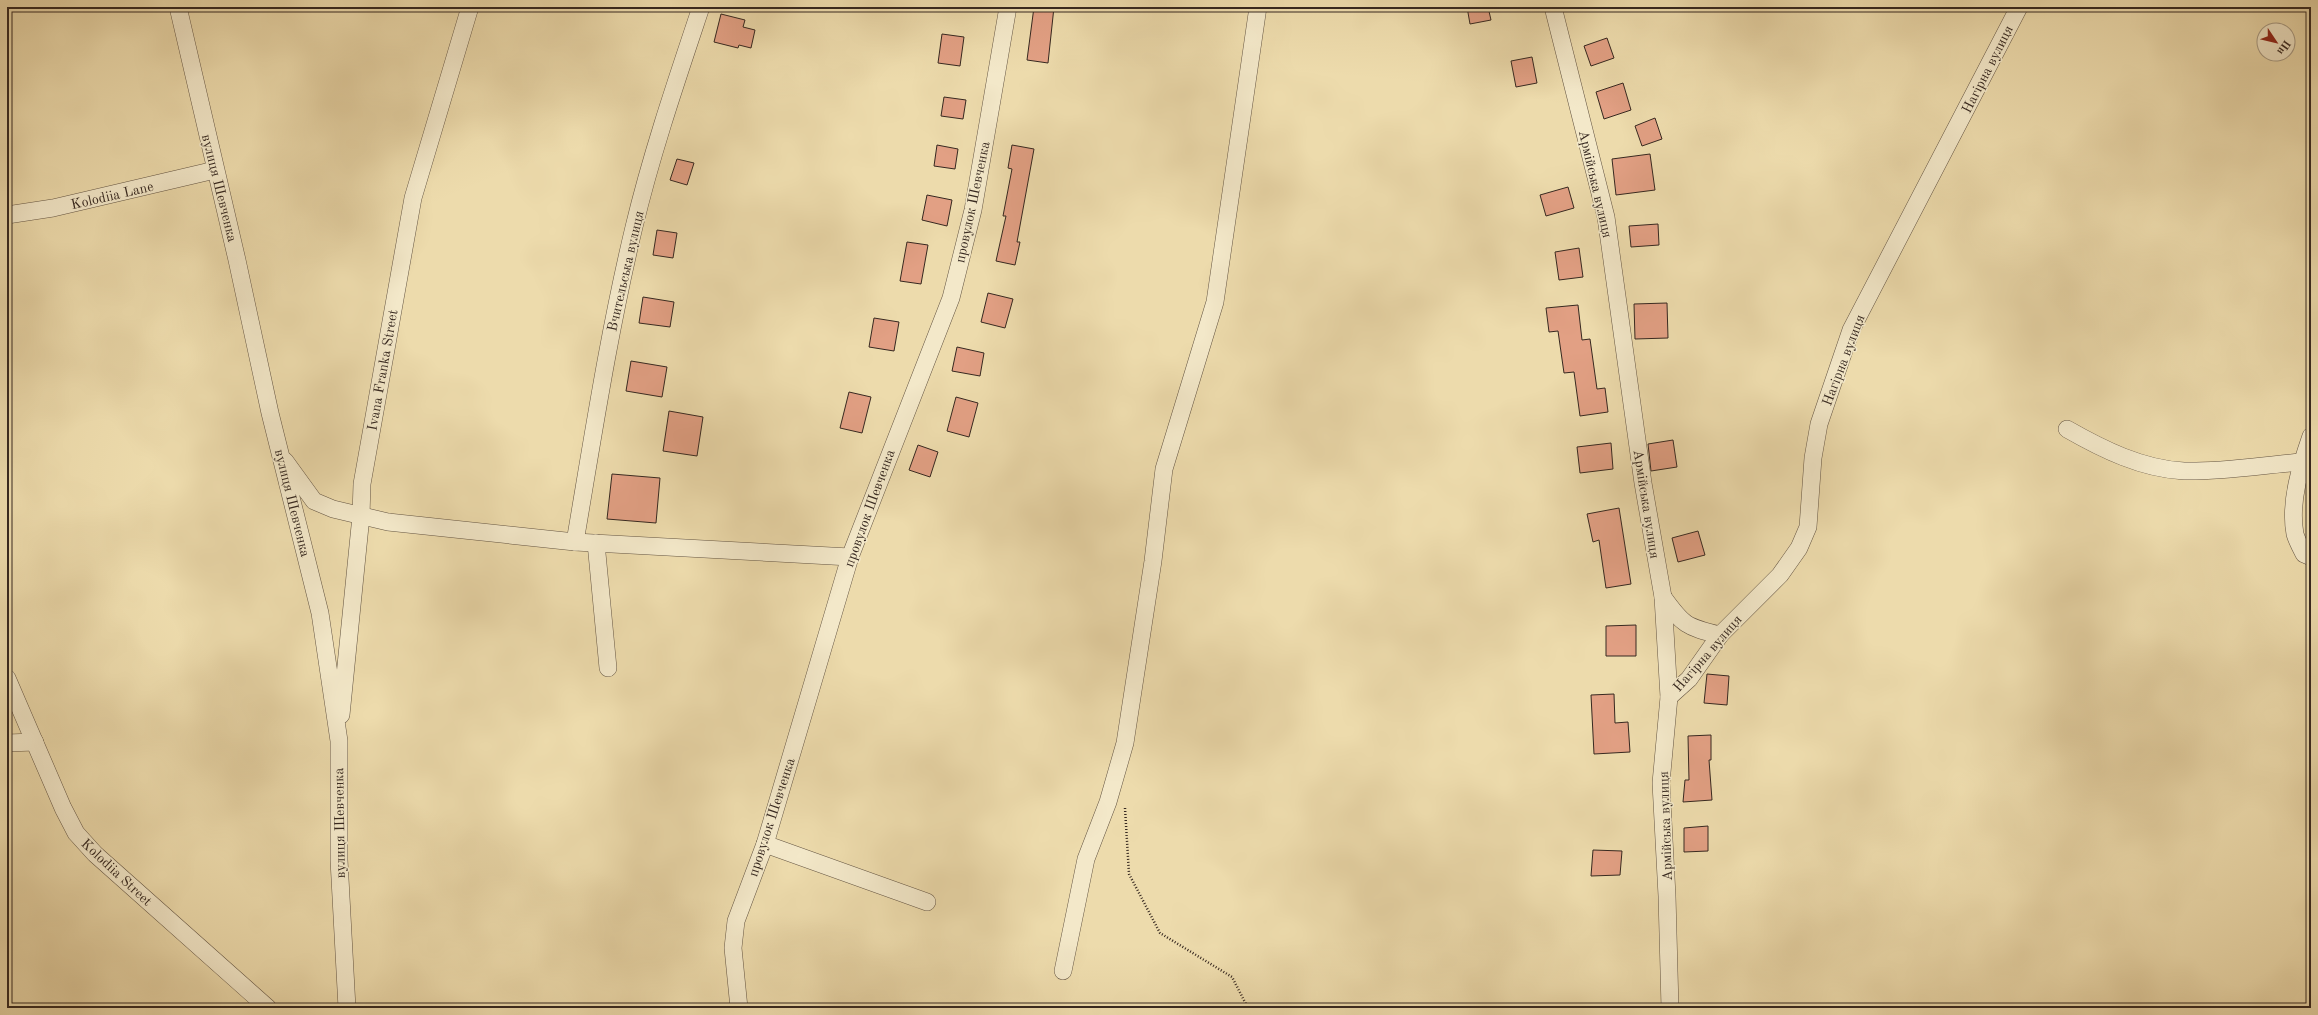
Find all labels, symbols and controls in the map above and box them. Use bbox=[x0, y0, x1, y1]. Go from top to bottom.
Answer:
north arrow bbox=[2256, 22, 2296, 62]
street label: Нагірна вулиця bbox=[1960, 23, 2016, 116]
text: Пн bbox=[2274, 38, 2292, 56]
street label: Армійська вулиця bbox=[1576, 129, 1614, 239]
street label: вулиця Шевченка bbox=[199, 133, 239, 244]
street label: провулок Шевченка bbox=[953, 140, 993, 264]
street label: Kolodiia Lane bbox=[70, 180, 155, 212]
street label: Вчительська вулиця bbox=[605, 209, 647, 333]
street label: Ivana Franka Street bbox=[365, 308, 401, 432]
street label: Нагірна вулиця bbox=[1820, 313, 1868, 408]
street label: вулиця Шевченка bbox=[272, 448, 312, 559]
street label: провулок Шевченка bbox=[842, 448, 898, 569]
street label: Армійська вулиця bbox=[1630, 449, 1662, 560]
street label: Нагірна вулиця bbox=[1671, 613, 1745, 695]
street label: провулок Шевченка bbox=[746, 756, 798, 878]
street label: вулиця Шевченка bbox=[332, 768, 348, 878]
street label: Армійська вулиця bbox=[1657, 771, 1675, 881]
street label: Kolodiia Street bbox=[78, 837, 154, 909]

